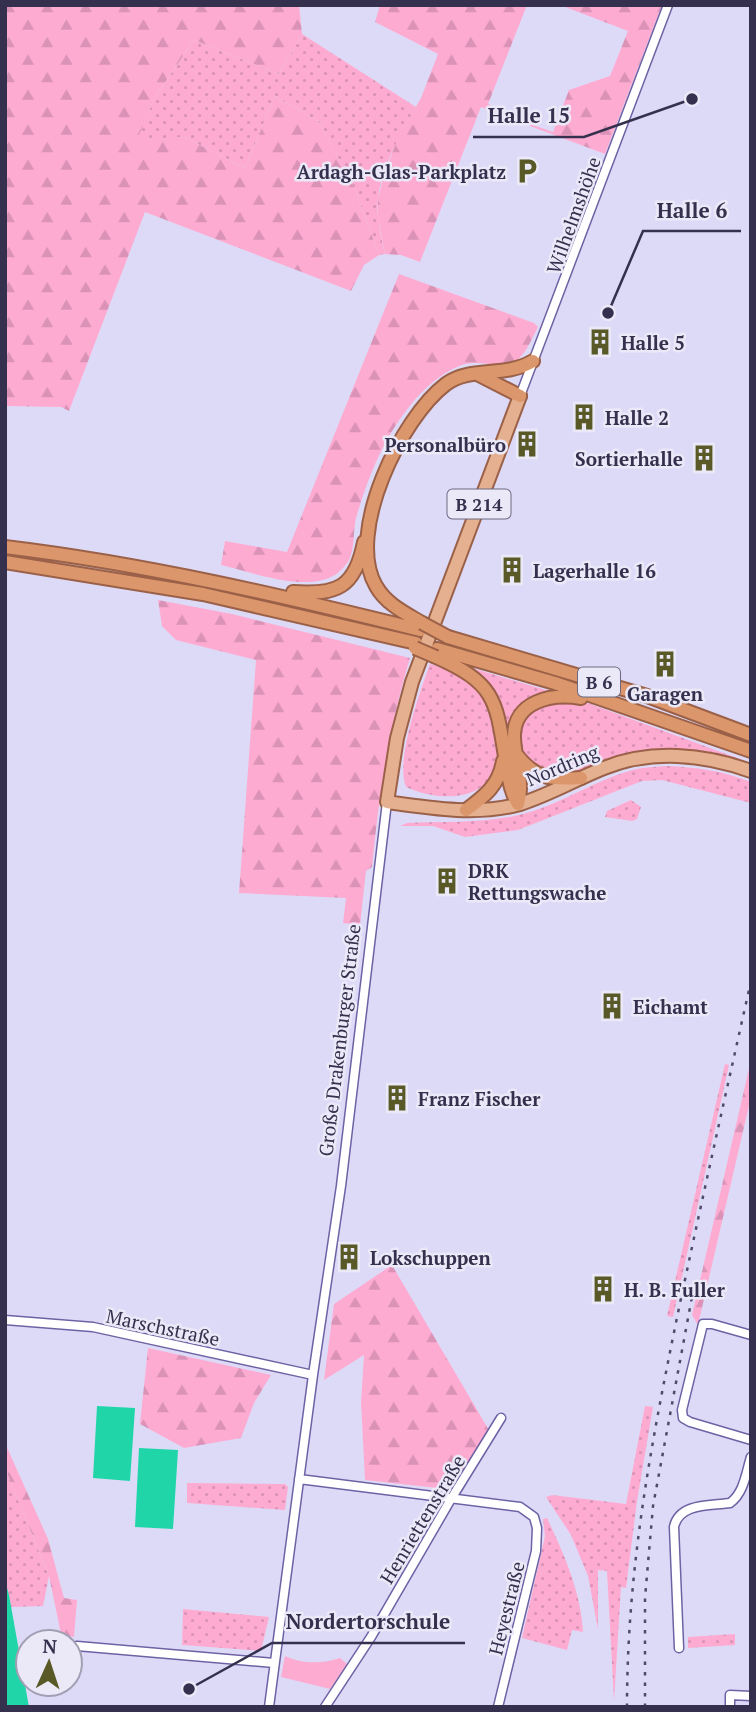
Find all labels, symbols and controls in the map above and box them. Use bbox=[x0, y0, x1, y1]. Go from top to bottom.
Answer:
callout: Halle 15 bbox=[473, 95, 584, 137]
text: Halle 15 bbox=[488, 101, 570, 129]
street label: Wilhelmshöhe bbox=[540, 153, 606, 277]
parking icon: Ardagh-Glas-Parkplatz bbox=[512, 156, 542, 186]
place label: Ardagh-Glas-Parkplatz bbox=[297, 159, 506, 184]
callout: Halle 6 bbox=[643, 189, 741, 231]
text: Halle 6 bbox=[657, 196, 727, 224]
building icon: Halle 5 bbox=[585, 327, 615, 357]
place label: Halle 5 bbox=[621, 330, 685, 355]
building icon: Halle 2 bbox=[569, 402, 599, 432]
place label: Halle 2 bbox=[605, 405, 669, 430]
building icon: Personalbüro bbox=[512, 429, 542, 459]
place label: Personalbüro bbox=[385, 432, 506, 457]
building icon: Sortierhalle bbox=[689, 443, 719, 473]
place label: Sortierhalle bbox=[575, 446, 683, 471]
road number: B 214 bbox=[448, 490, 510, 518]
building icon: Lagerhalle 16 bbox=[497, 555, 527, 585]
place label: Lagerhalle 16 bbox=[533, 558, 656, 583]
building icon: Garagen bbox=[650, 649, 680, 679]
road number: B 6 bbox=[578, 668, 620, 696]
place label: Garagen bbox=[627, 681, 704, 706]
street label: Nordring bbox=[522, 738, 603, 791]
place label: DRK Rettungswache bbox=[468, 858, 606, 905]
building icon: DRK Rettungswache bbox=[432, 866, 462, 896]
street label: Große Drakenburger Straße bbox=[312, 922, 366, 1158]
building icon: Eichamt bbox=[597, 991, 627, 1021]
place label: Eichamt bbox=[633, 994, 708, 1019]
building icon: Franz Fischer bbox=[382, 1083, 412, 1113]
place label: Franz Fischer bbox=[418, 1086, 541, 1111]
building icon: Lokschuppen bbox=[334, 1242, 364, 1272]
place label: Lokschuppen bbox=[370, 1245, 492, 1270]
building icon: H. B. Fuller bbox=[588, 1274, 618, 1304]
place label: H. B. Fuller bbox=[624, 1277, 726, 1302]
street label: Marschstraße bbox=[104, 1303, 222, 1351]
street label: Henriettenstraße bbox=[374, 1450, 470, 1588]
street label: Heyestraße bbox=[482, 1559, 530, 1657]
callout: Nordertorschule bbox=[272, 1601, 465, 1643]
text: Nordertorschule bbox=[286, 1607, 450, 1635]
north arrow bbox=[14, 1628, 84, 1698]
text: N bbox=[42, 1633, 58, 1658]

